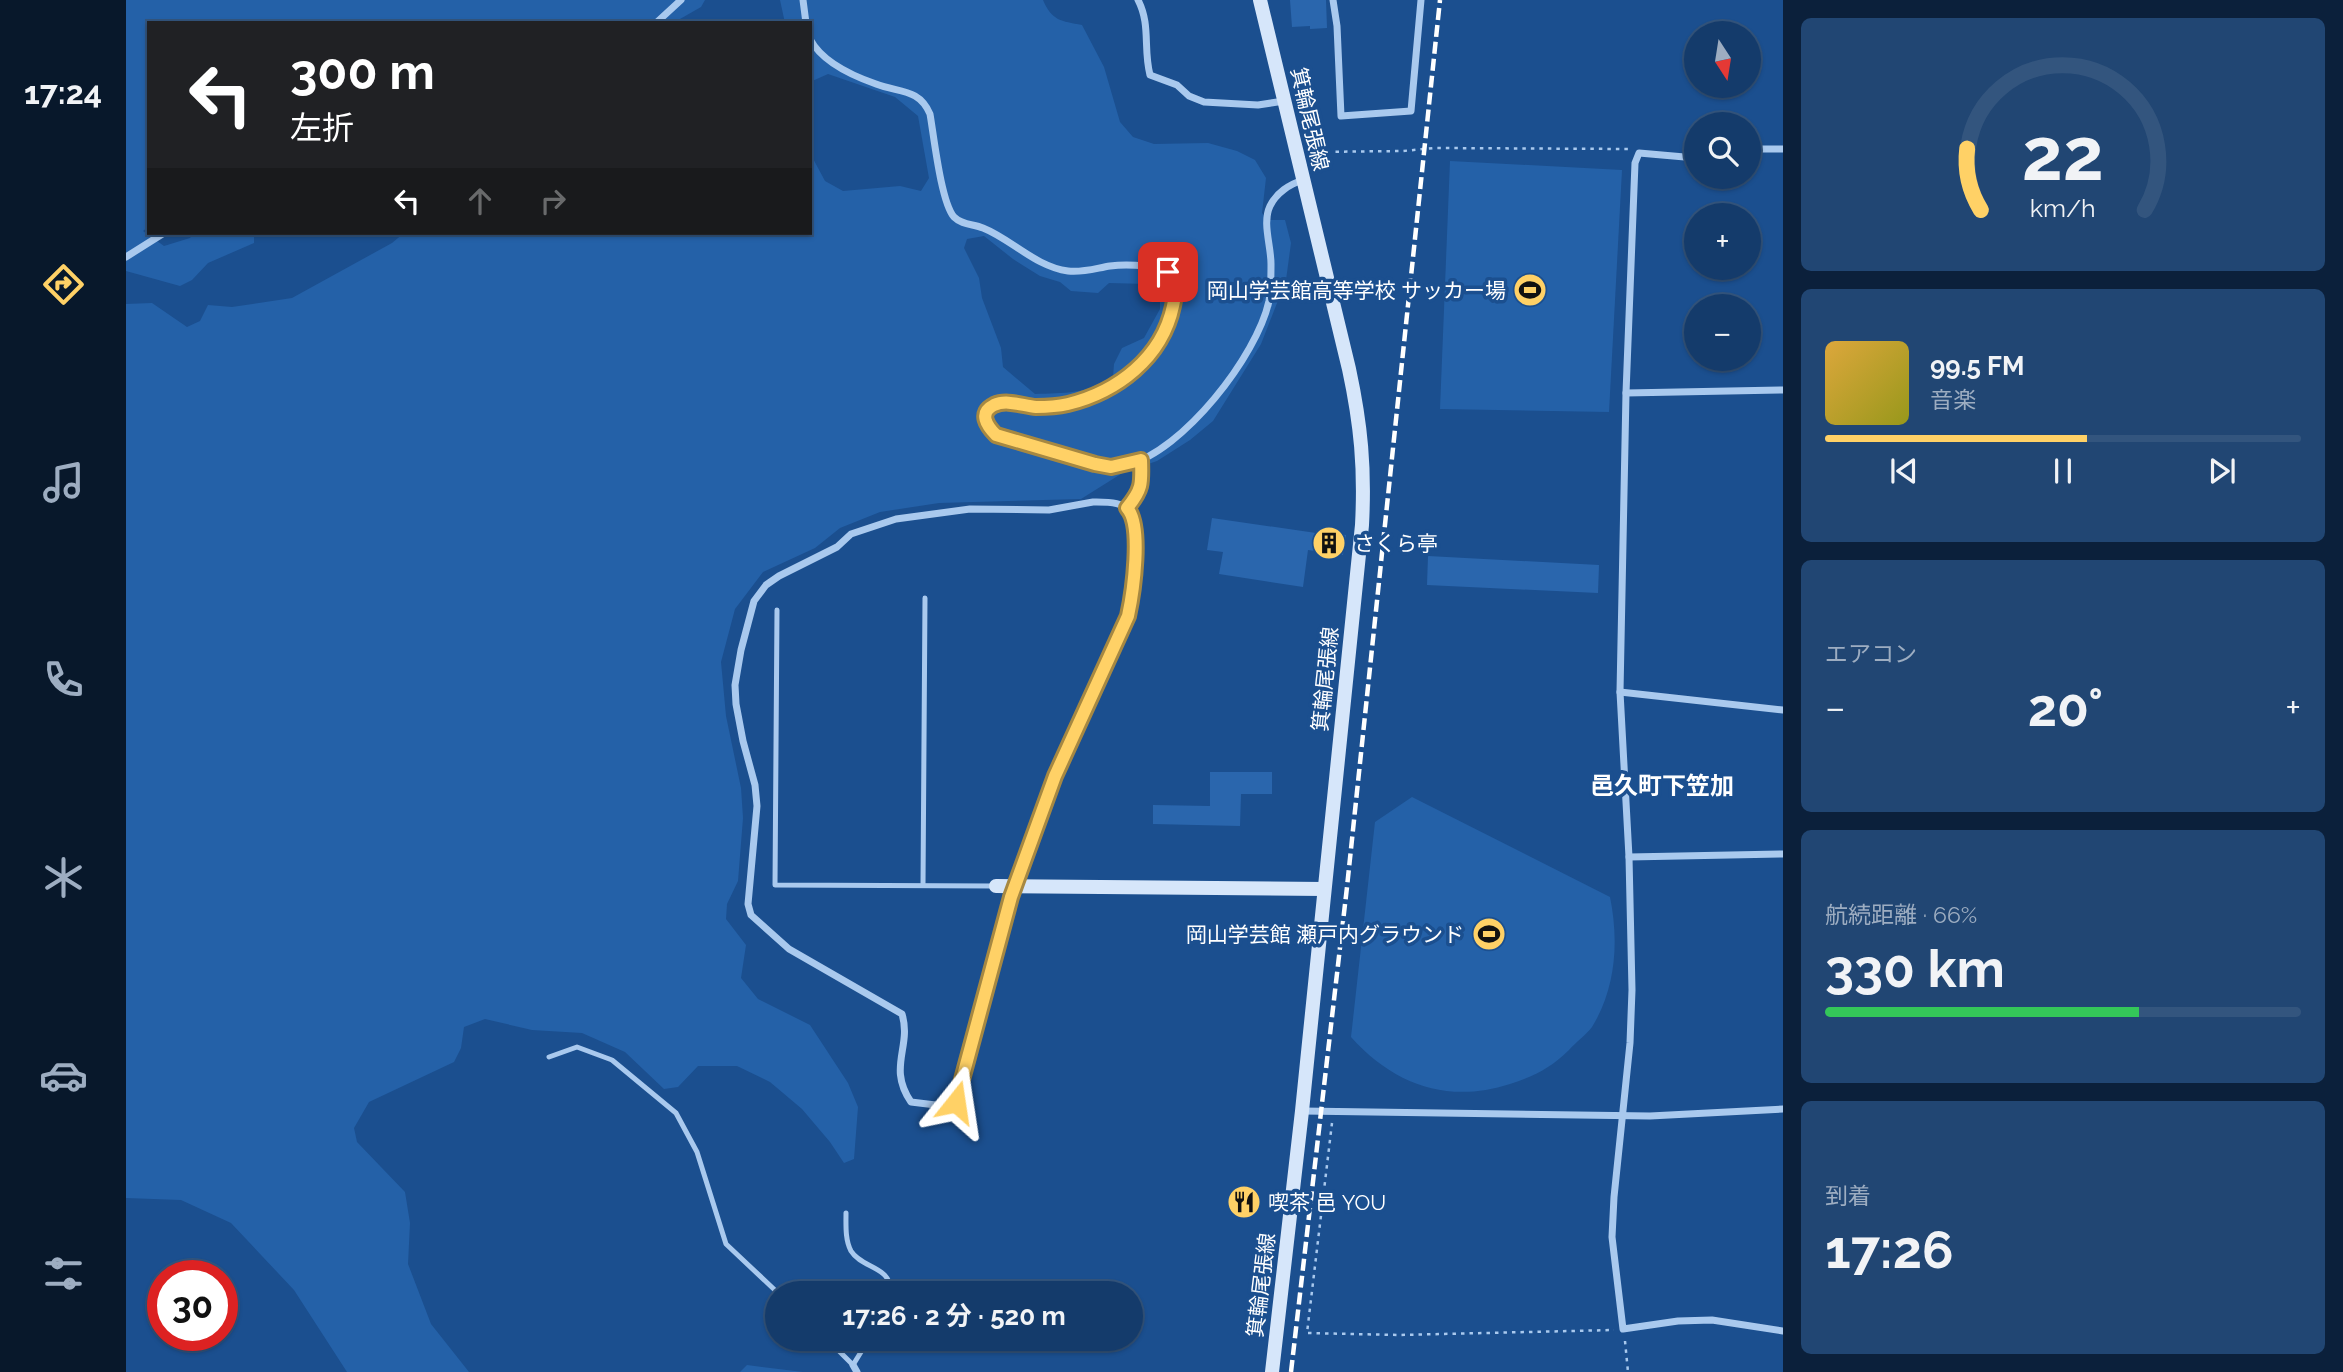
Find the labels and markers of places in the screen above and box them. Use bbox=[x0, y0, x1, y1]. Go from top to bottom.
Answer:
pin bbox=[1138, 242, 1198, 302]
sports icon: 岡山学芸館高等学校 サッカー場 bbox=[1511, 271, 1549, 309]
place label: 岡山学芸館高等学校 サッカー場 bbox=[1207, 278, 1506, 303]
building icon: さくら亭 bbox=[1310, 524, 1348, 562]
place label: さくら亭 bbox=[1354, 531, 1438, 556]
sports icon: 岡山学芸館 瀬戸内グラウンド bbox=[1470, 915, 1508, 953]
place label: 岡山学芸館 瀬戸内グラウンド bbox=[1186, 922, 1464, 947]
restaurant icon: 喫茶 邑 YOU bbox=[1225, 1183, 1263, 1221]
place label: 喫茶 邑 YOU bbox=[1268, 1190, 1386, 1215]

